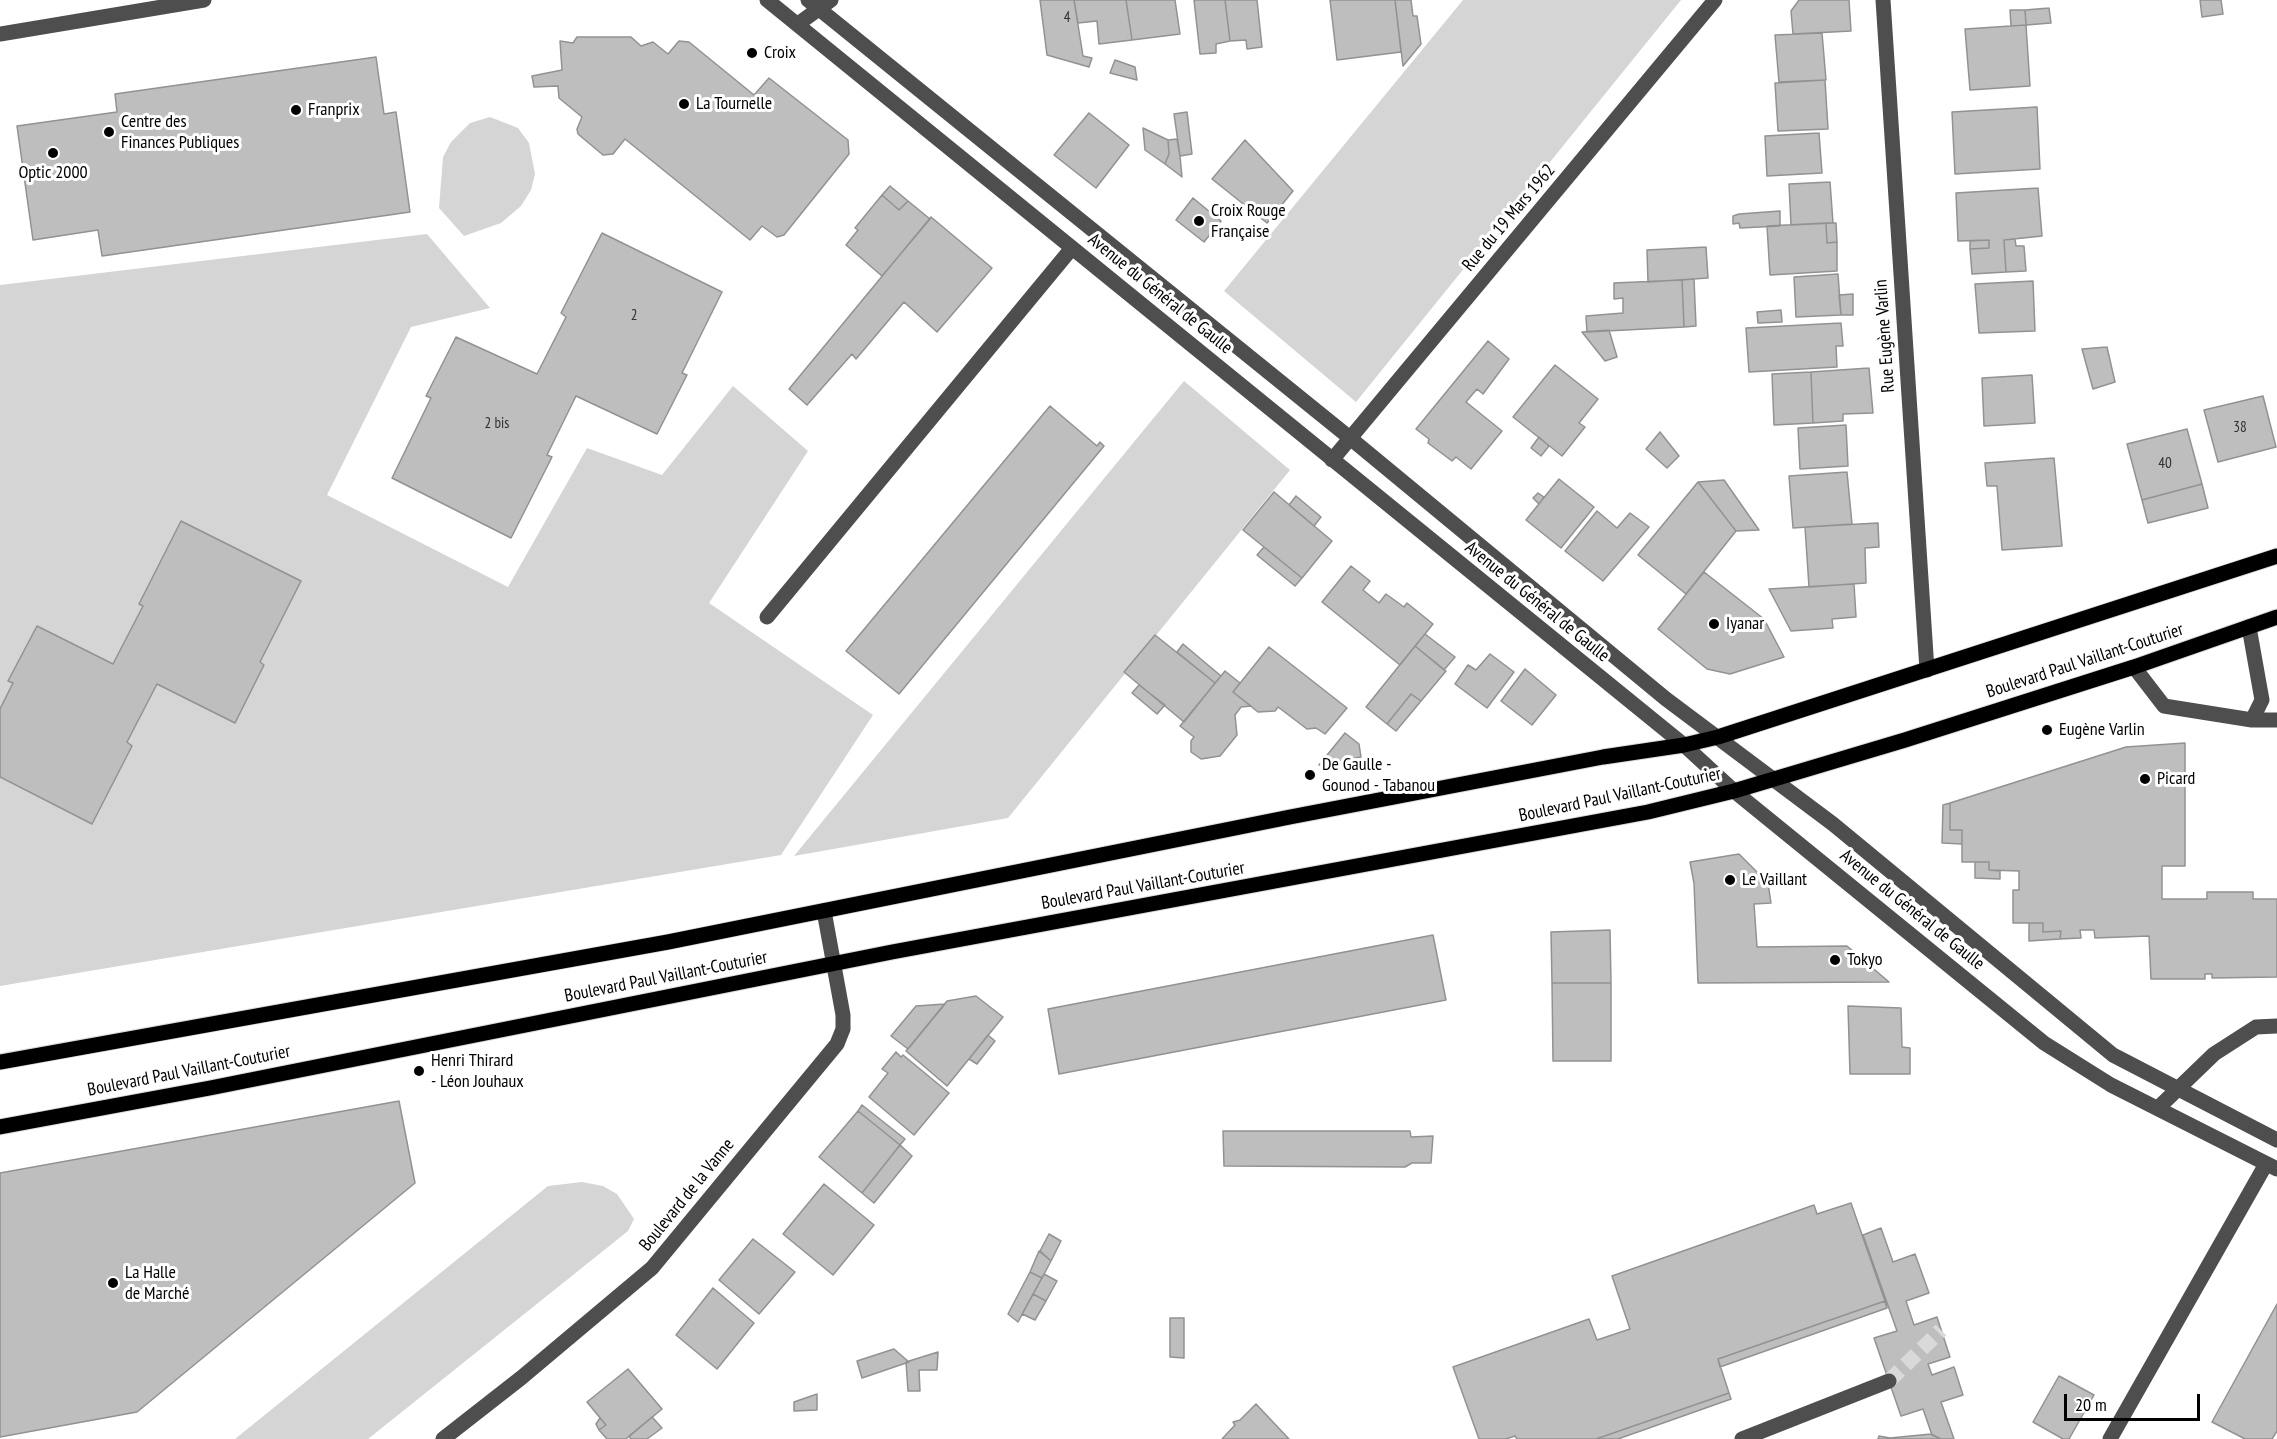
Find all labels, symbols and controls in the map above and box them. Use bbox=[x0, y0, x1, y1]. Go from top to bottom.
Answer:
house number: 4 bbox=[1064, 9, 1070, 27]
place label: Croix bbox=[764, 42, 796, 64]
marker: Croix bbox=[745, 46, 759, 60]
place label: La Tournelle bbox=[696, 93, 772, 115]
marker: La Tournelle bbox=[677, 97, 691, 111]
place label: Franprix bbox=[308, 99, 360, 121]
marker: Franprix bbox=[289, 103, 303, 117]
place label: Centre des Finances Publiques bbox=[121, 111, 239, 154]
marker: Centre des Finances Publiques bbox=[102, 125, 116, 139]
marker: Optic 2000 bbox=[46, 146, 60, 160]
street label: Rue du 19 Mars 1962 bbox=[1458, 160, 1560, 276]
place label: Optic 2000 bbox=[18, 162, 88, 184]
place label: Croix Rouge Française bbox=[1211, 200, 1286, 242]
marker: Croix Rouge Française bbox=[1192, 214, 1206, 228]
street label: Avenue du Général de Gaulle bbox=[1084, 229, 1236, 359]
street label: Rue Eugène Varlin bbox=[1870, 279, 1900, 393]
house number: 2 bbox=[631, 307, 637, 325]
house number: 2 bis bbox=[485, 415, 509, 433]
house number: 38 bbox=[2233, 419, 2247, 437]
house number: 40 bbox=[2158, 455, 2172, 473]
street label: Avenue du Général de Gaulle bbox=[1461, 537, 1613, 667]
place label: Iyanar bbox=[1726, 613, 1764, 635]
marker: Iyanar bbox=[1707, 617, 1721, 631]
street label: Boulevard Paul Vaillant-Couturier bbox=[1984, 619, 2186, 703]
place label: Eugène Varlin bbox=[2059, 719, 2145, 741]
marker: Eugène Varlin bbox=[2040, 723, 2054, 737]
place label: De Gaulle - Gounod - Tabanou bbox=[1322, 754, 1435, 796]
street label: Boulevard Paul Vaillant-Couturier bbox=[1517, 763, 1723, 827]
marker: De Gaulle - Gounod - Tabanou bbox=[1303, 768, 1317, 782]
place label: Picard bbox=[2157, 768, 2195, 790]
marker: Picard bbox=[2138, 772, 2152, 786]
street label: Avenue du Général de Gaulle bbox=[1836, 845, 1988, 975]
street label: Boulevard Paul Vaillant-Couturier bbox=[1040, 857, 1246, 915]
place label: Le Vaillant bbox=[1742, 869, 1807, 891]
marker: Le Vaillant bbox=[1723, 873, 1737, 887]
street label: Boulevard Paul Vaillant-Couturier bbox=[563, 947, 769, 1007]
place label: Tokyo bbox=[1847, 949, 1882, 971]
marker: Tokyo bbox=[1828, 953, 1842, 967]
street label: Boulevard Paul Vaillant-Couturier bbox=[86, 1041, 292, 1101]
place label: Henri Thirard - Léon Jouhaux bbox=[431, 1050, 524, 1092]
marker: Henri Thirard - Léon Jouhaux bbox=[412, 1064, 426, 1078]
street label: Boulevard de la Vanne bbox=[635, 1134, 739, 1256]
place label: La Halle de Marché bbox=[125, 1262, 189, 1304]
marker: La Halle de Marché bbox=[106, 1276, 120, 1290]
scale bar bbox=[2067, 1382, 2204, 1420]
text: 20 m bbox=[2075, 1393, 2107, 1416]

